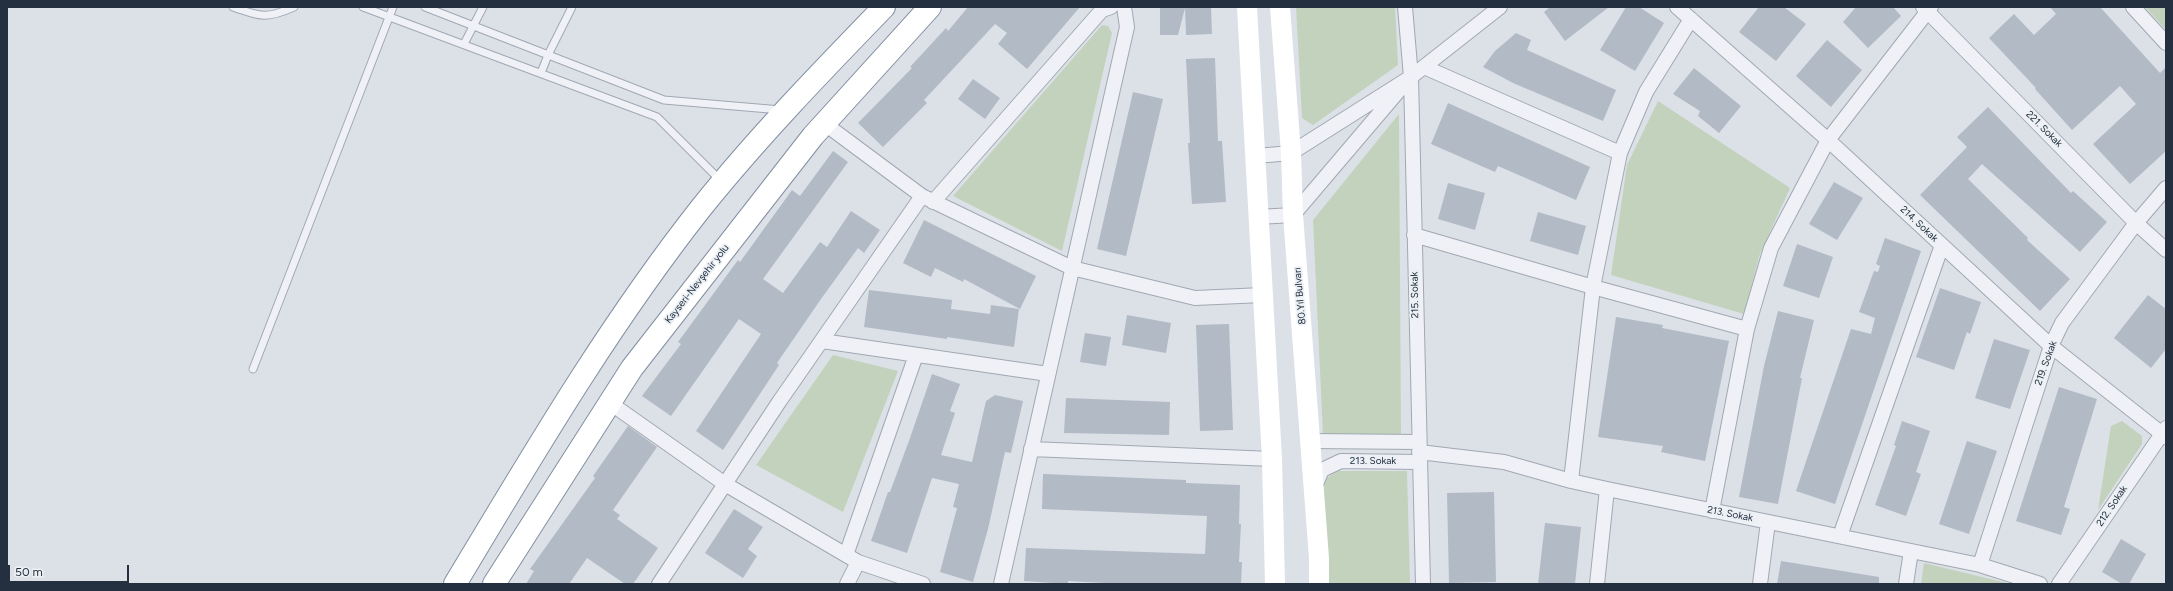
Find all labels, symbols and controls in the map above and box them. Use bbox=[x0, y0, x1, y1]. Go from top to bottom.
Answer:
street label: 221. Sokak bbox=[2023, 108, 2065, 150]
street label: 214. Sokak bbox=[1898, 204, 1940, 244]
street label: Kayseri-Nevşehir yolu bbox=[662, 242, 732, 326]
street label: 80.Yıl Bulvarı bbox=[1292, 267, 1308, 325]
street label: 215. Sokak bbox=[1409, 272, 1421, 318]
street label: 219. Sokak bbox=[2032, 339, 2060, 387]
street label: 213. Sokak bbox=[1350, 455, 1396, 467]
street label: 212. Sokak bbox=[2094, 483, 2130, 529]
street label: 213. Sokak bbox=[1706, 504, 1754, 524]
scale bar bbox=[10, 557, 131, 583]
text: 50 m bbox=[15, 565, 43, 579]

